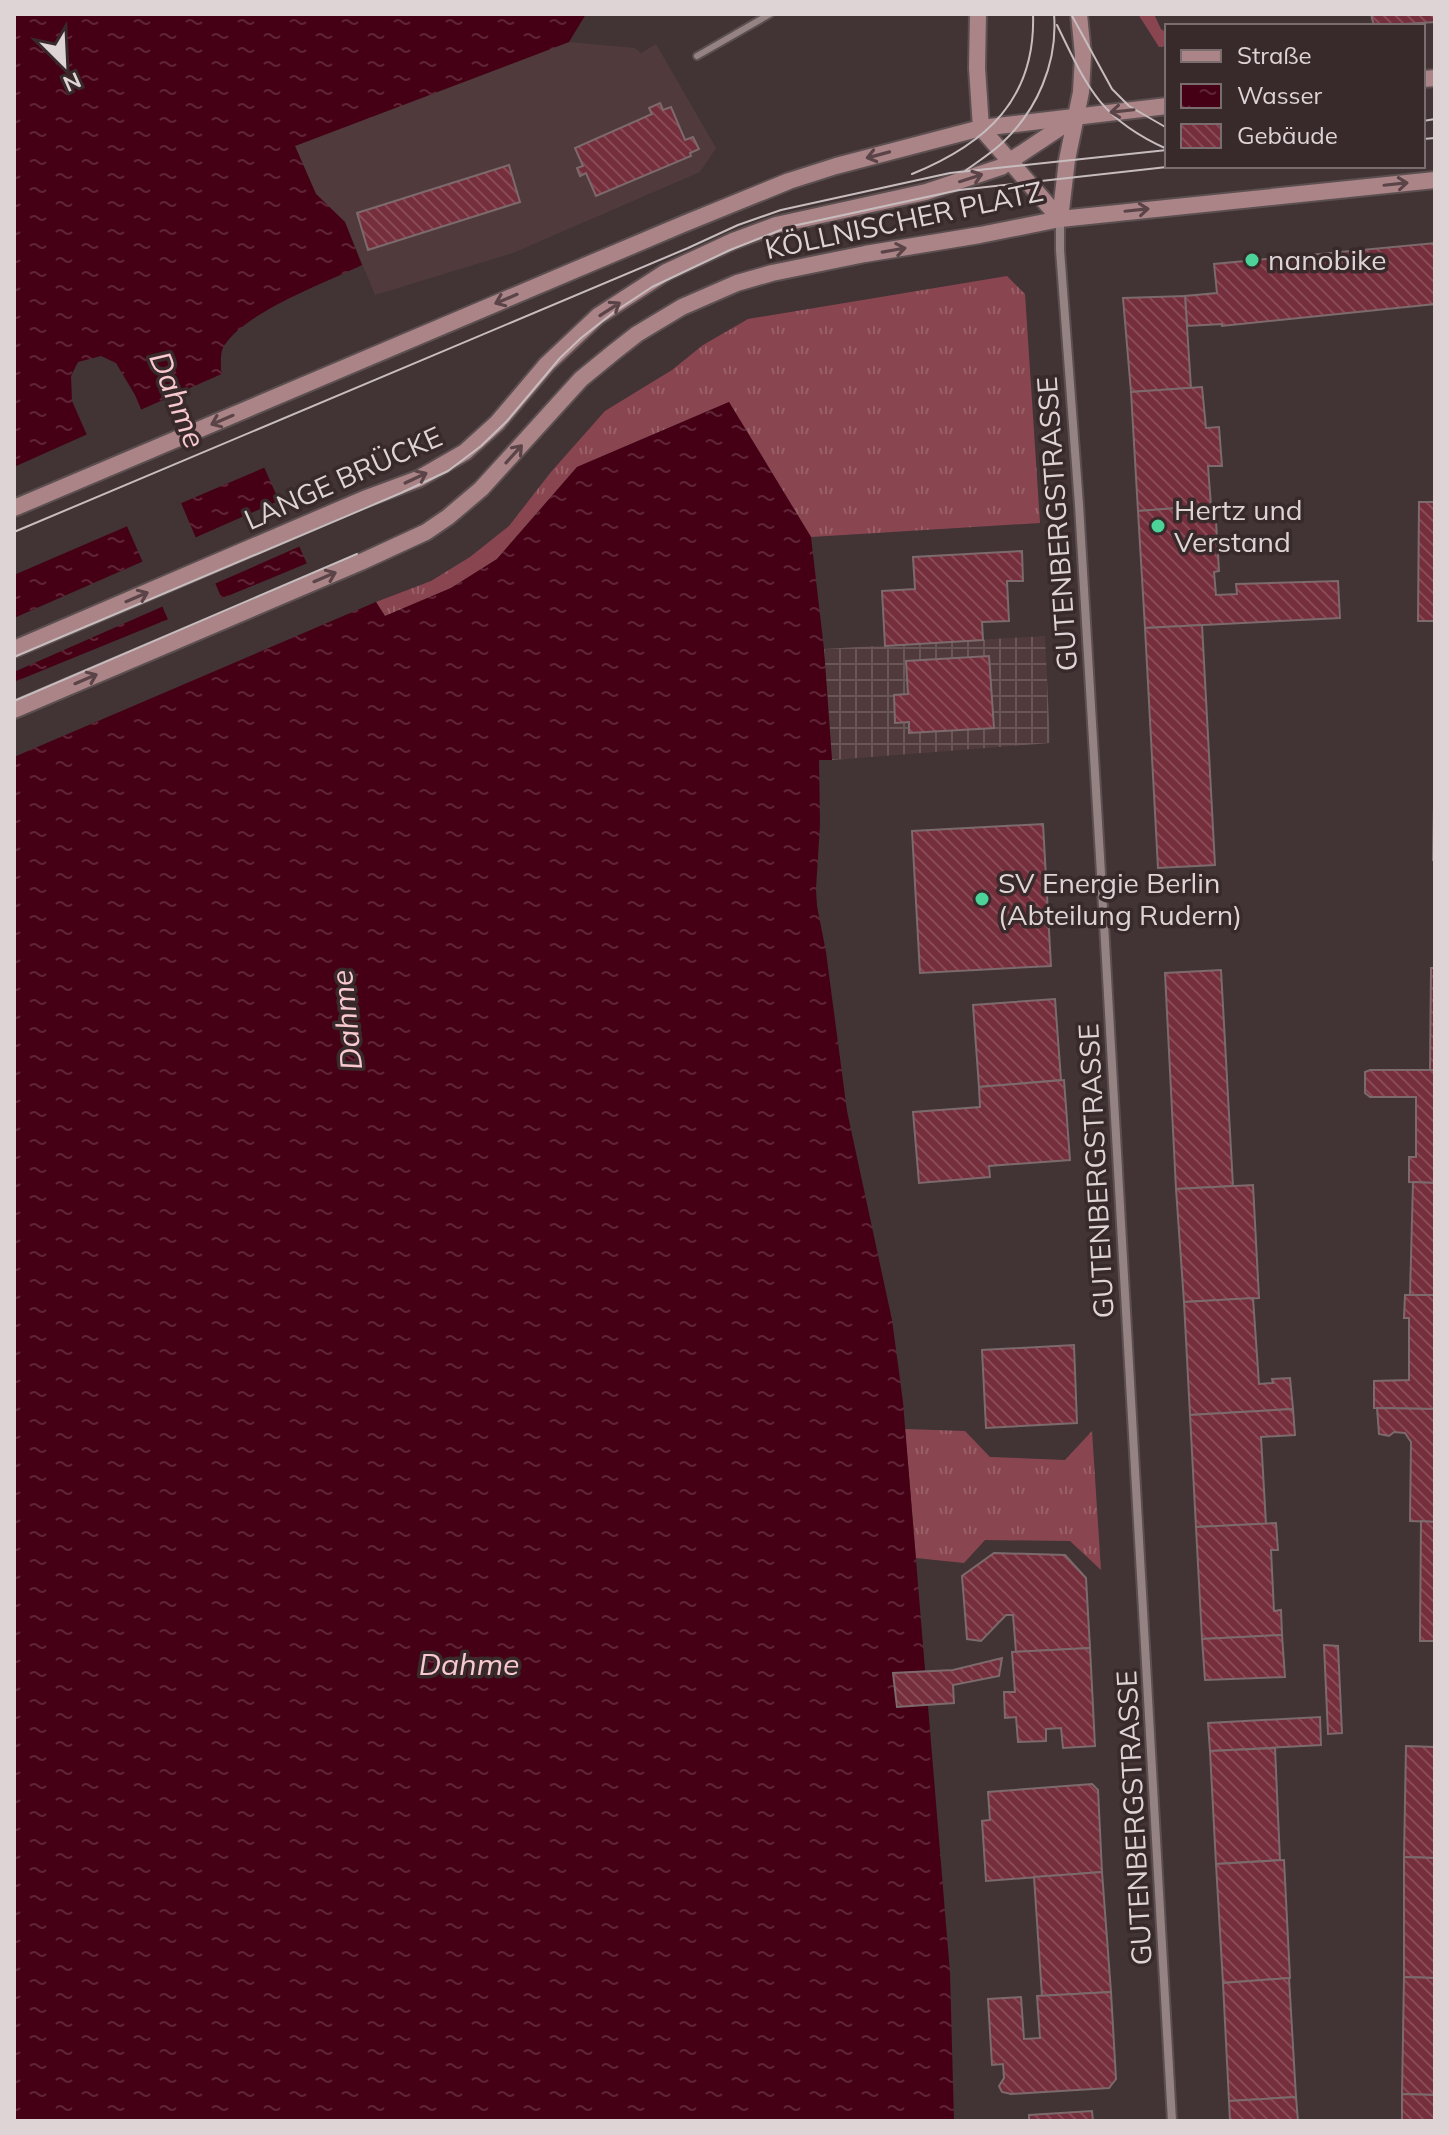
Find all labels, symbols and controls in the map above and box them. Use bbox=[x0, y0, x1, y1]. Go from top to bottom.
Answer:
north arrow bbox=[24, 24, 104, 104]
legend bbox=[1165, 24, 1425, 168]
text: Straße bbox=[1237, 40, 1312, 70]
text: N bbox=[59, 66, 85, 98]
text: Wasser bbox=[1237, 80, 1323, 110]
one-way arrow bbox=[1109, 104, 1136, 119]
text: Gebäude bbox=[1237, 120, 1338, 150]
one-way arrow bbox=[866, 148, 892, 163]
one-way arrow bbox=[958, 169, 983, 184]
street label: KÖLLNISCHER PLATZ bbox=[762, 173, 1046, 266]
one-way arrow bbox=[1382, 176, 1409, 191]
one-way arrow bbox=[1124, 203, 1150, 218]
one-way arrow bbox=[881, 241, 906, 256]
place label: nanobike bbox=[1268, 242, 1386, 277]
marker: nanobike bbox=[1243, 251, 1261, 269]
one-way arrow bbox=[494, 293, 519, 308]
one-way arrow bbox=[598, 300, 621, 316]
water label: Dahme bbox=[141, 346, 214, 453]
street label: GUTENBERGSTRASSE bbox=[1029, 376, 1084, 672]
one-way arrow bbox=[210, 414, 235, 428]
street label: LANGE BRÜCKE bbox=[239, 418, 447, 537]
one-way arrow bbox=[505, 445, 523, 465]
one-way arrow bbox=[404, 470, 428, 485]
place label: Hertz und Verstand bbox=[1174, 492, 1303, 559]
marker: Hertz und Verstand bbox=[1149, 517, 1167, 535]
one-way arrow bbox=[312, 569, 337, 584]
one-way arrow bbox=[124, 588, 149, 603]
one-way arrow bbox=[73, 671, 98, 686]
place label: SV Energie Berlin (Abteilung Rudern) bbox=[998, 865, 1242, 932]
marker: SV Energie Berlin (Abteilung Rudern) bbox=[973, 890, 991, 908]
water label: Dahme bbox=[322, 968, 370, 1072]
street label: GUTENBERGSTRASSE bbox=[1070, 1023, 1121, 1319]
water label: Dahme bbox=[419, 1645, 519, 1683]
street label: GUTENBERGSTRASSE bbox=[1108, 1670, 1159, 1966]

